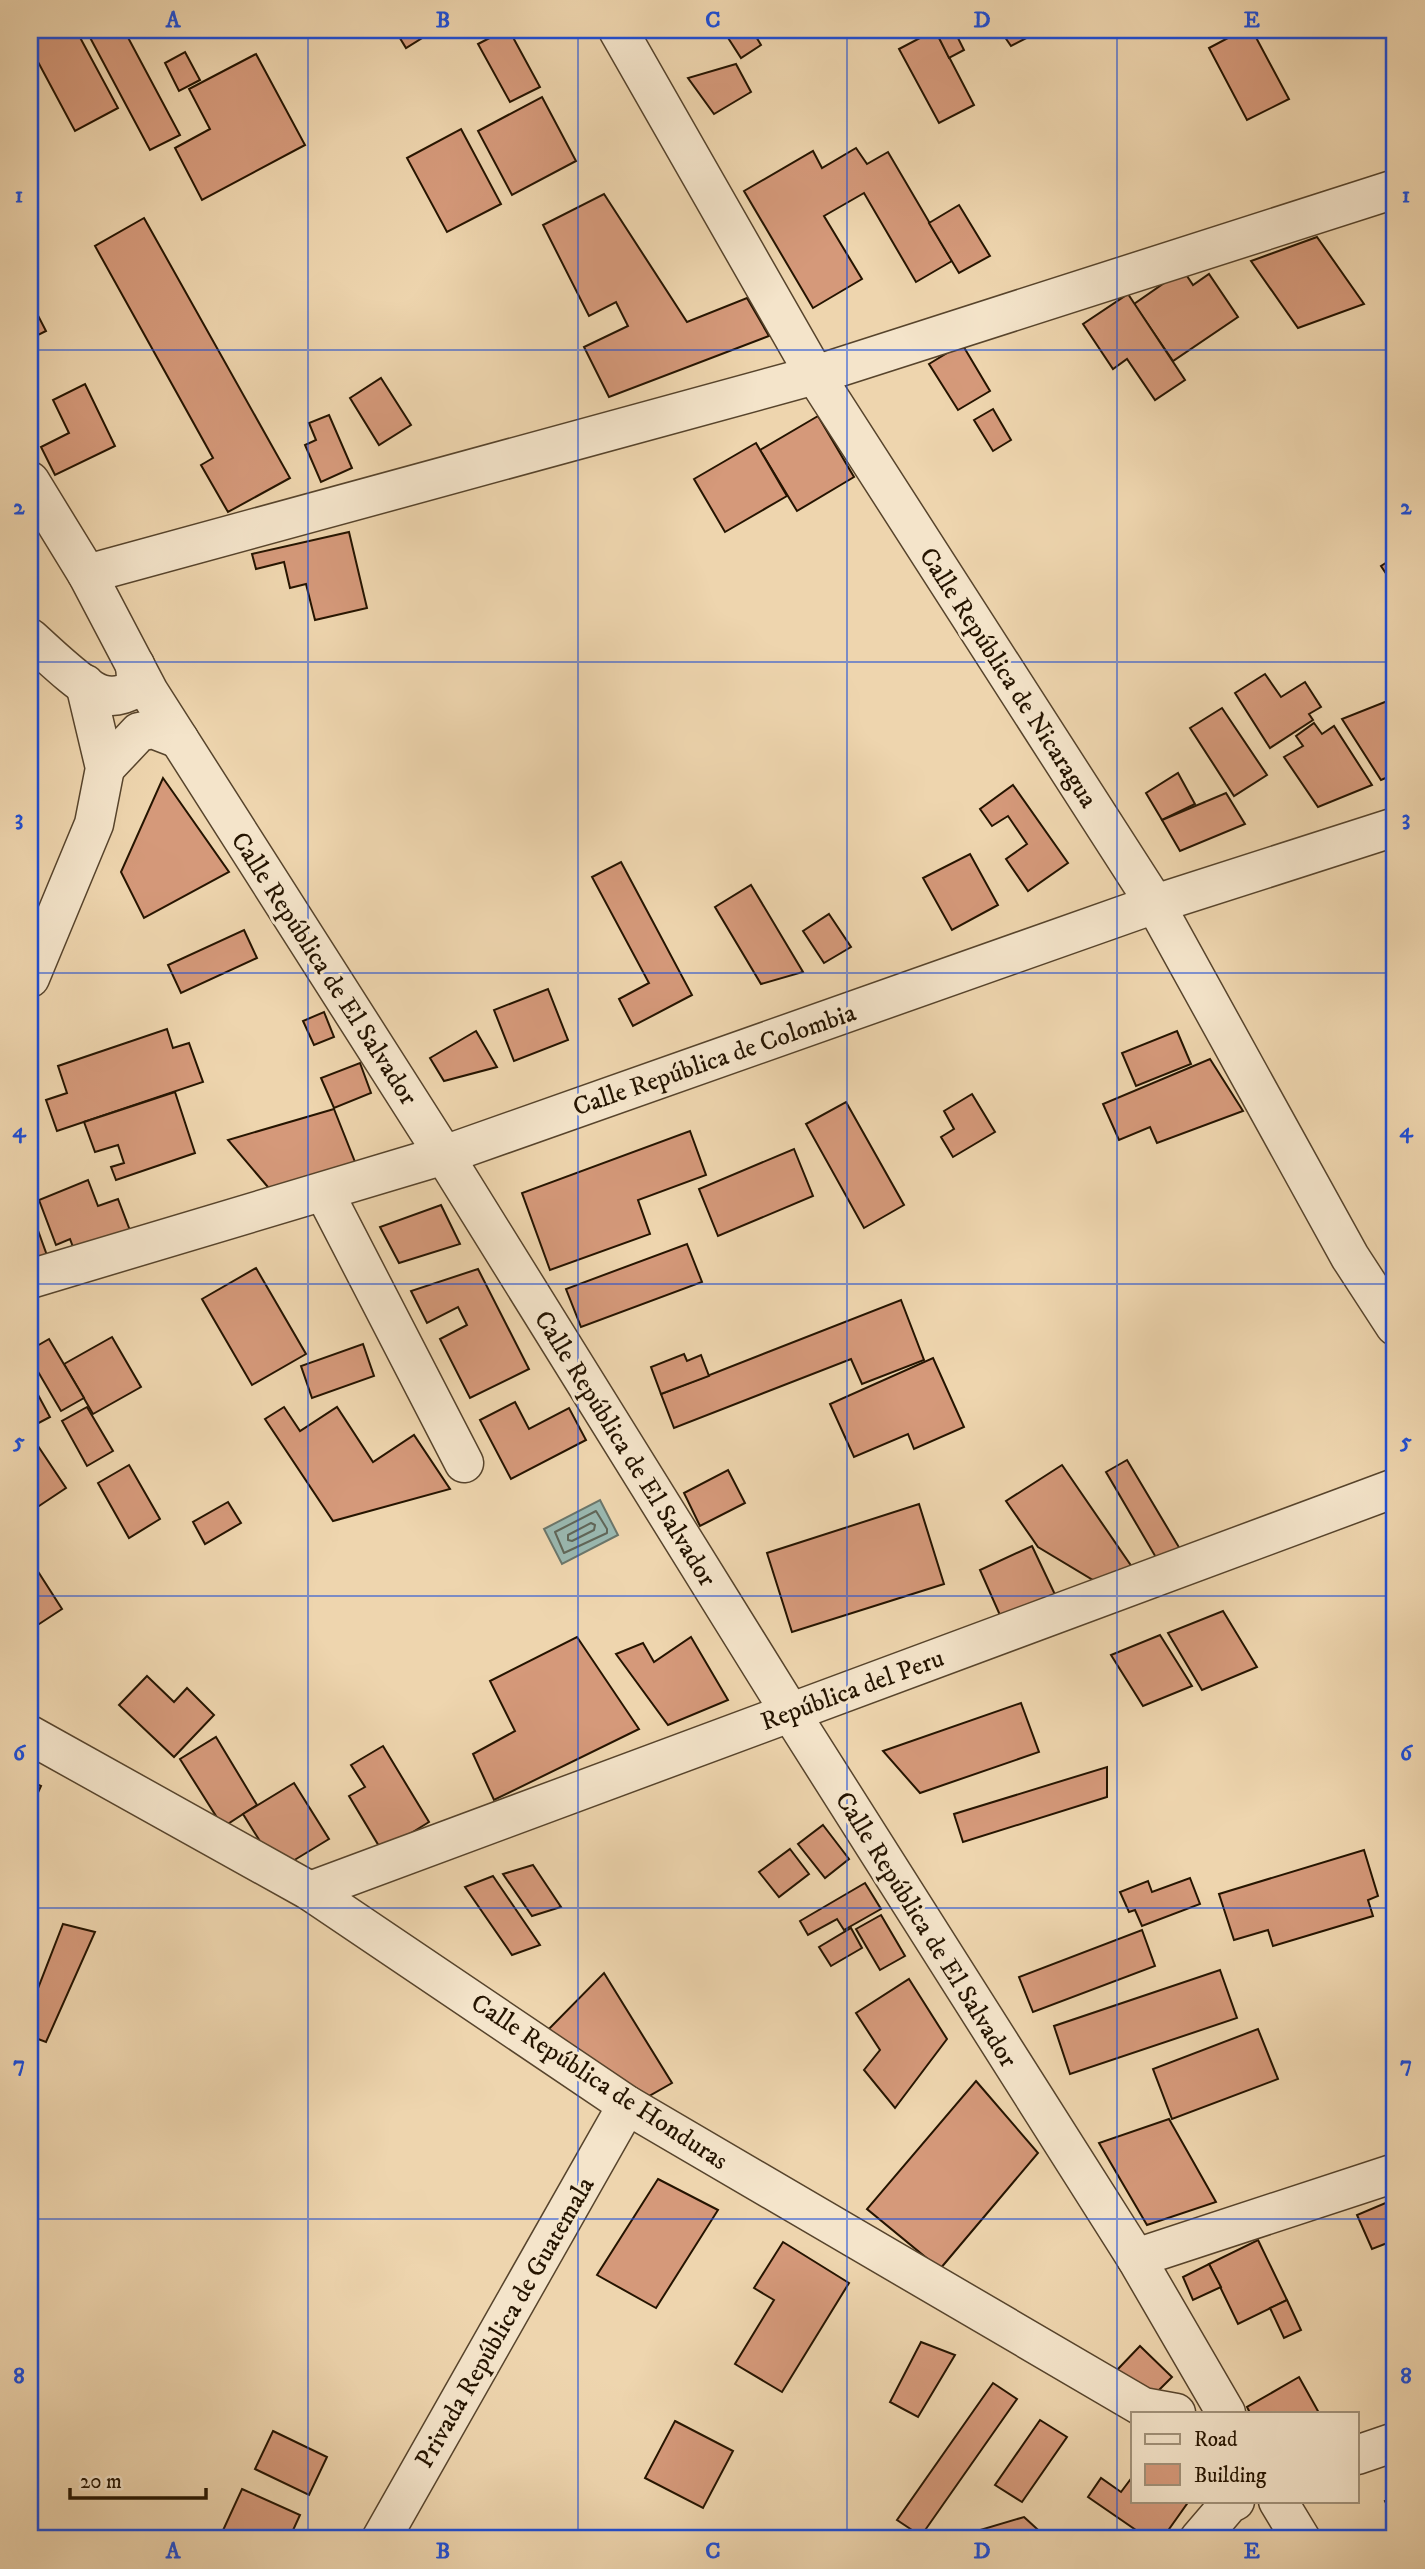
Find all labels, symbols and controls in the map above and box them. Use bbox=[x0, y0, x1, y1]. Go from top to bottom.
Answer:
text: A bbox=[165, 6, 182, 35]
text: B bbox=[436, 6, 450, 35]
text: C bbox=[705, 6, 721, 35]
text: D bbox=[973, 6, 991, 35]
text: E bbox=[1244, 6, 1260, 35]
text: 1 bbox=[15, 181, 23, 210]
text: 1 bbox=[1402, 181, 1410, 210]
text: 2 bbox=[13, 493, 25, 522]
text: 2 bbox=[1400, 493, 1412, 522]
street label: Calle República de Nicaragua bbox=[911, 541, 1104, 814]
text: 3 bbox=[15, 804, 23, 833]
text: 3 bbox=[1402, 804, 1410, 833]
street label: Calle República de El Salvador bbox=[223, 826, 425, 1112]
street label: Calle República de Colombia bbox=[569, 996, 860, 1124]
text: 4 bbox=[12, 1116, 27, 1145]
text: 4 bbox=[1399, 1116, 1414, 1145]
street label: Calle República de El Salvador bbox=[526, 1305, 723, 1593]
text: 5 bbox=[12, 1427, 25, 1456]
text: 5 bbox=[1399, 1427, 1412, 1456]
street label: República del Peru bbox=[756, 1642, 949, 1739]
text: 6 bbox=[13, 1739, 27, 1768]
text: 6 bbox=[1400, 1739, 1414, 1768]
street label: Calle República de El Salvador bbox=[827, 1786, 1024, 2074]
street label: Calle República de Honduras bbox=[464, 1987, 734, 2178]
text: 7 bbox=[13, 2050, 25, 2079]
text: 7 bbox=[1400, 2050, 1412, 2079]
street label: Privada República de Guatemala bbox=[408, 2171, 602, 2474]
text: 8 bbox=[13, 2362, 25, 2391]
text: 8 bbox=[1400, 2362, 1412, 2391]
legend bbox=[1131, 2412, 1358, 2502]
text: Road bbox=[1194, 2427, 1238, 2453]
scale bar bbox=[70, 2457, 206, 2501]
text: Building bbox=[1194, 2463, 1267, 2489]
text: 20 m bbox=[80, 2469, 122, 2495]
text: A bbox=[165, 2537, 182, 2566]
text: B bbox=[436, 2537, 450, 2566]
text: C bbox=[705, 2537, 721, 2566]
text: D bbox=[973, 2537, 991, 2566]
text: E bbox=[1244, 2537, 1260, 2566]

